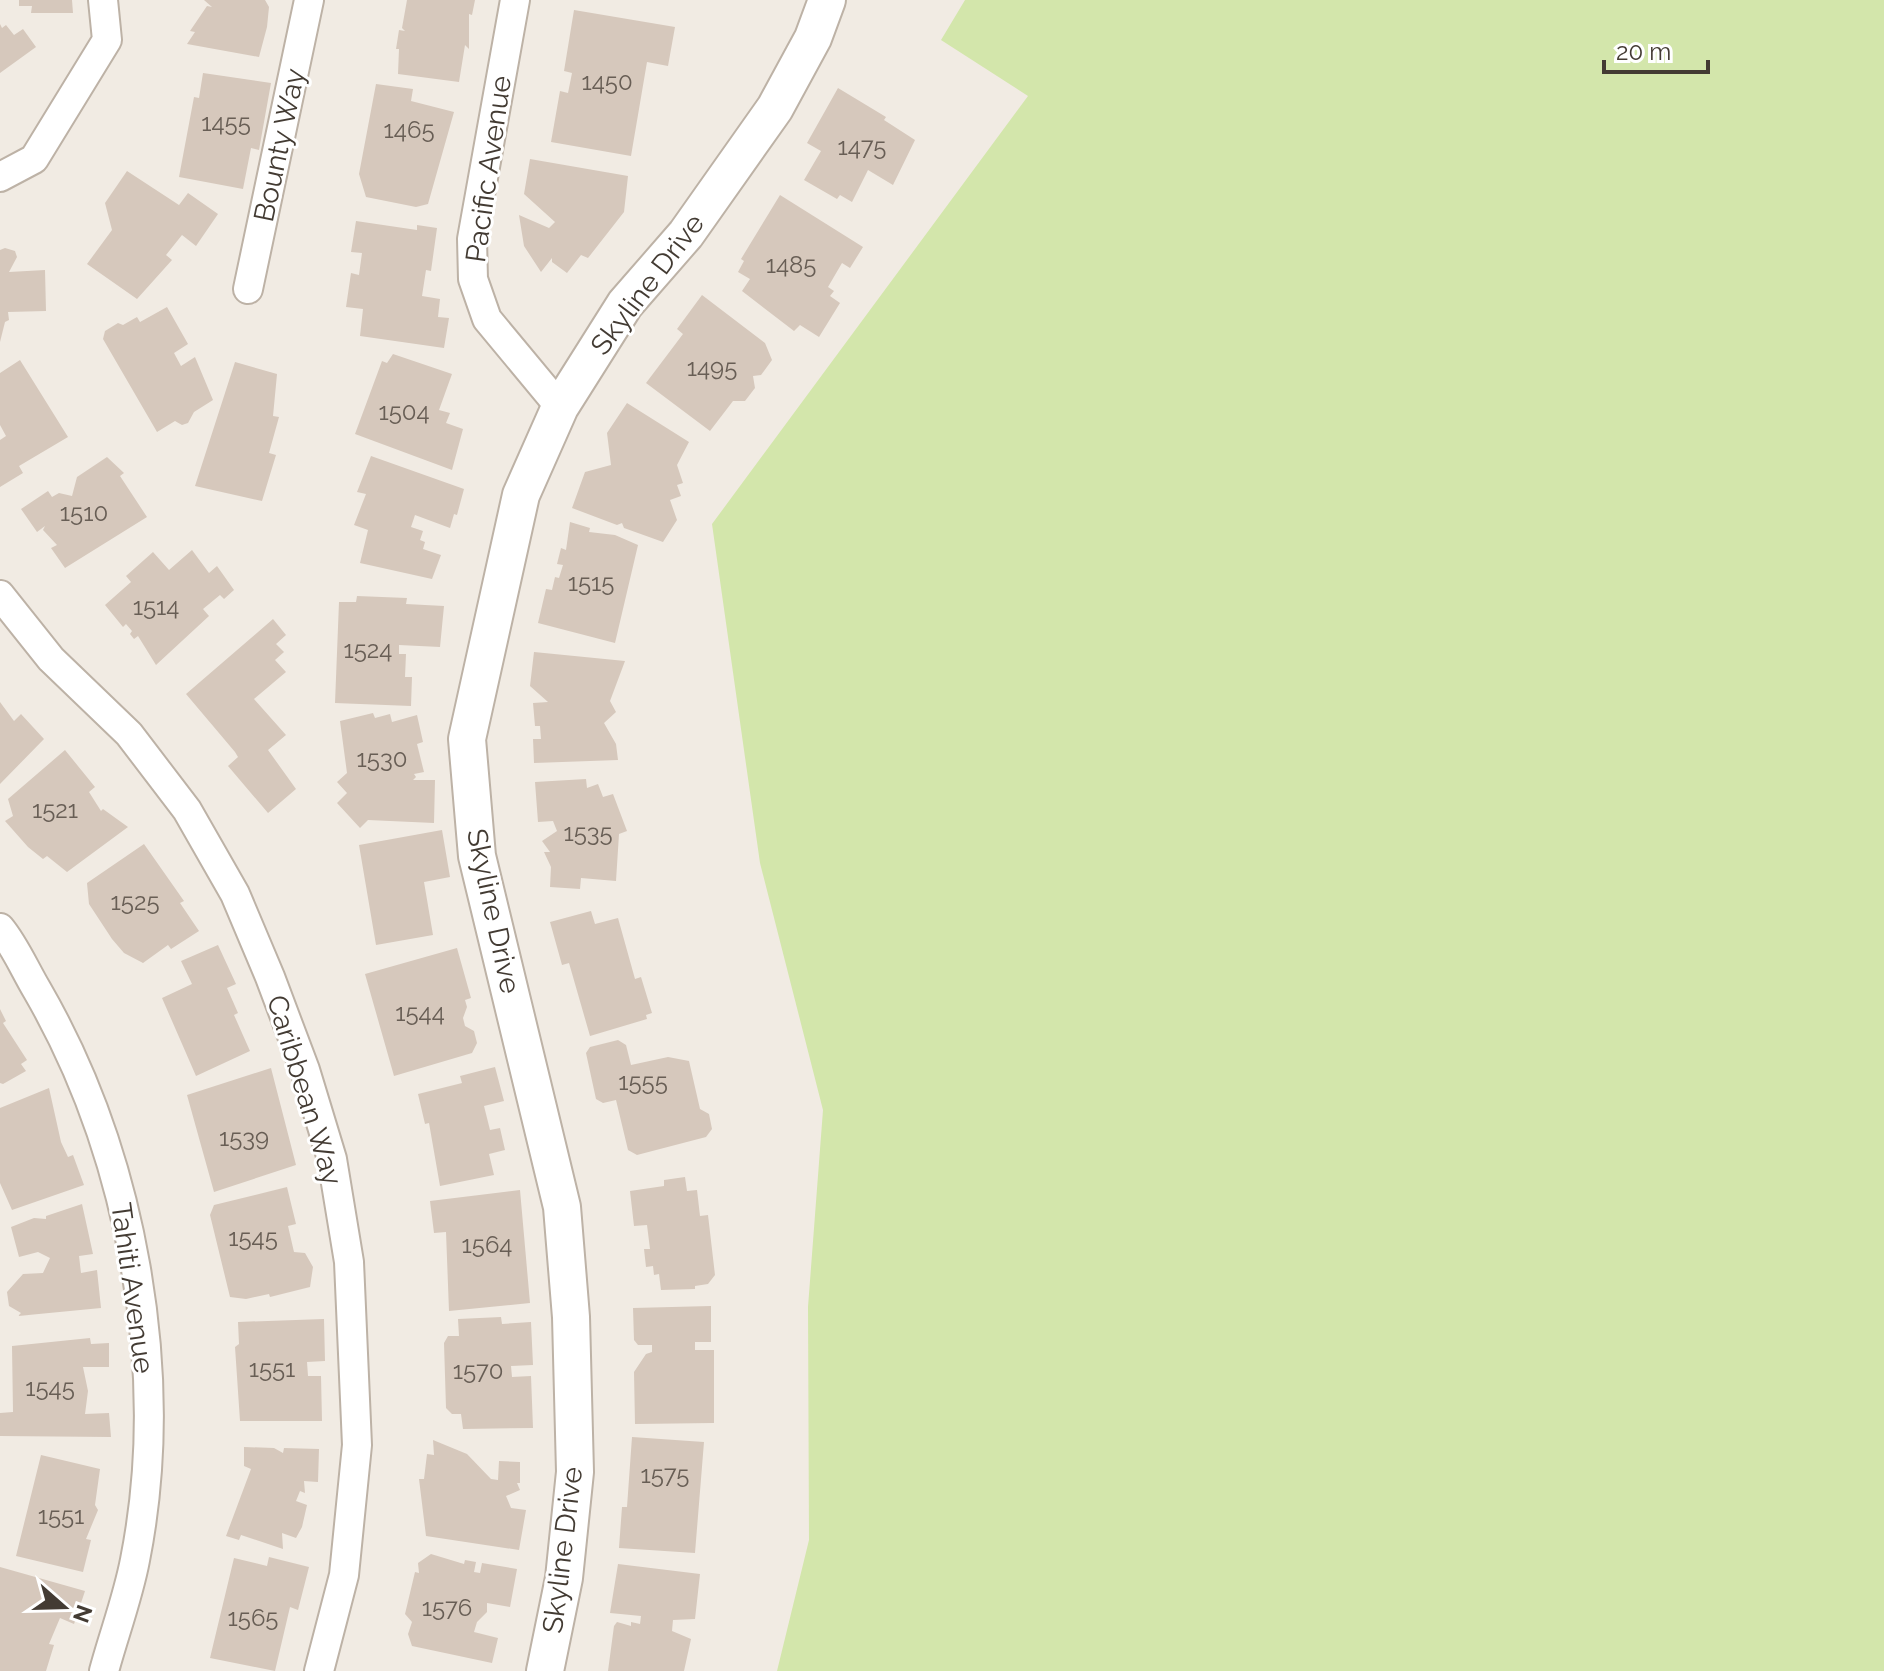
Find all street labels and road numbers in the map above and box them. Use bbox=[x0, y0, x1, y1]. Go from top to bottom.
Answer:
street label: Bounty Way bbox=[247, 65, 312, 225]
street label: Pacific Avenue bbox=[459, 74, 518, 264]
street label: Skyline Drive bbox=[584, 208, 711, 361]
street label: Skyline Drive bbox=[460, 826, 527, 996]
street label: Caribbean Way bbox=[260, 991, 349, 1189]
street label: Tahiti Avenue bbox=[104, 1201, 161, 1375]
street label: Skyline Drive bbox=[536, 1465, 589, 1635]

